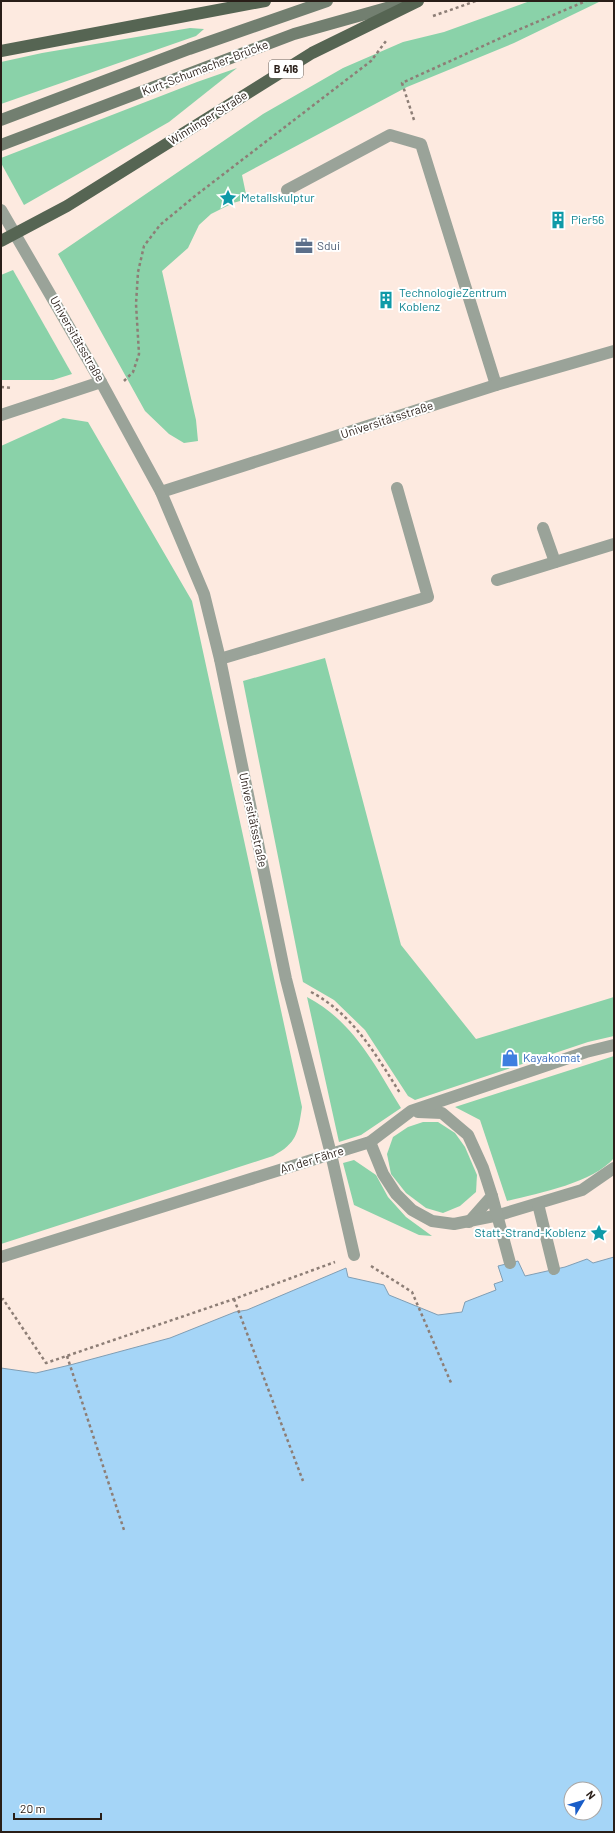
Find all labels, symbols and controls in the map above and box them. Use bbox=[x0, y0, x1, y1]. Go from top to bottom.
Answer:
street label: Kurt-Schumacher-Brücke bbox=[139, 36, 270, 98]
road number: B 416 bbox=[269, 60, 303, 78]
street label: Winninger Straße bbox=[165, 87, 250, 147]
place icon: Metallskulptur bbox=[218, 188, 238, 208]
place label: Metallskulptur bbox=[241, 190, 315, 204]
building icon: Pier56 bbox=[548, 210, 568, 230]
place label: Pier56 bbox=[571, 212, 604, 226]
office icon: Sdui bbox=[294, 236, 314, 256]
place label: Sdui bbox=[317, 238, 340, 252]
place label: TechnologieZentrum Koblenz bbox=[399, 285, 507, 313]
building icon: TechnologieZentrum Koblenz bbox=[376, 290, 396, 310]
street label: Universitätsstraße bbox=[48, 293, 108, 384]
street label: Universitätsstraße bbox=[339, 397, 435, 441]
street label: Universitätsstraße bbox=[237, 771, 271, 868]
shop icon: Kayakomat bbox=[500, 1048, 520, 1068]
place label: Kayakomat bbox=[523, 1050, 581, 1064]
street label: An der Fähre bbox=[278, 1143, 345, 1175]
place icon: Statt-Strand-Koblenz bbox=[589, 1223, 609, 1243]
place label: Statt-Strand-Koblenz bbox=[475, 1225, 586, 1239]
north arrow bbox=[563, 1781, 603, 1821]
text: N bbox=[584, 1788, 599, 1801]
scale bar bbox=[14, 1795, 101, 1821]
text: 20 m bbox=[20, 1801, 46, 1815]

